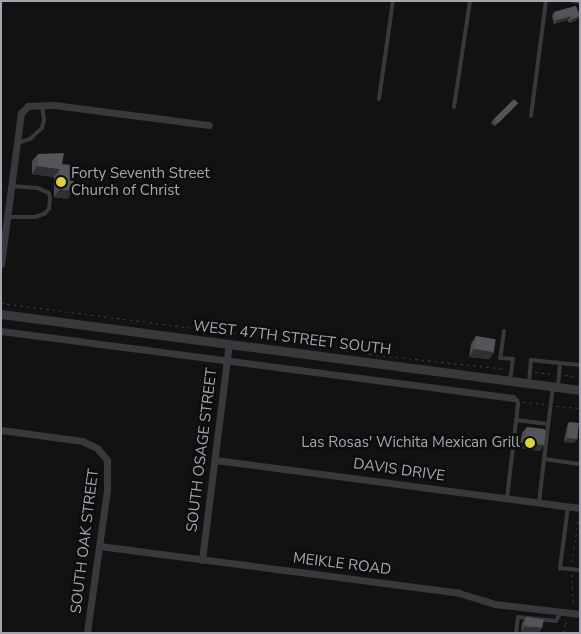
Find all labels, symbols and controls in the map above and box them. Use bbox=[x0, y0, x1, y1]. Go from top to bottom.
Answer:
place label: Forty Seventh Street Church of Christ bbox=[71, 164, 210, 199]
marker: Forty Seventh Street Church of Christ bbox=[55, 176, 67, 188]
street label: WEST 47TH STREET SOUTH bbox=[192, 317, 392, 359]
street label: SOUTH OSAGE STREET bbox=[183, 367, 221, 533]
place label: Las Rosas' Wichita Mexican Grill bbox=[301, 434, 520, 452]
marker: Las Rosas' Wichita Mexican Grill bbox=[524, 437, 536, 449]
street label: DAVIS DRIVE bbox=[352, 455, 446, 485]
street label: SOUTH OAK STREET bbox=[67, 468, 103, 614]
street label: MEIKLE ROAD bbox=[292, 549, 392, 579]

